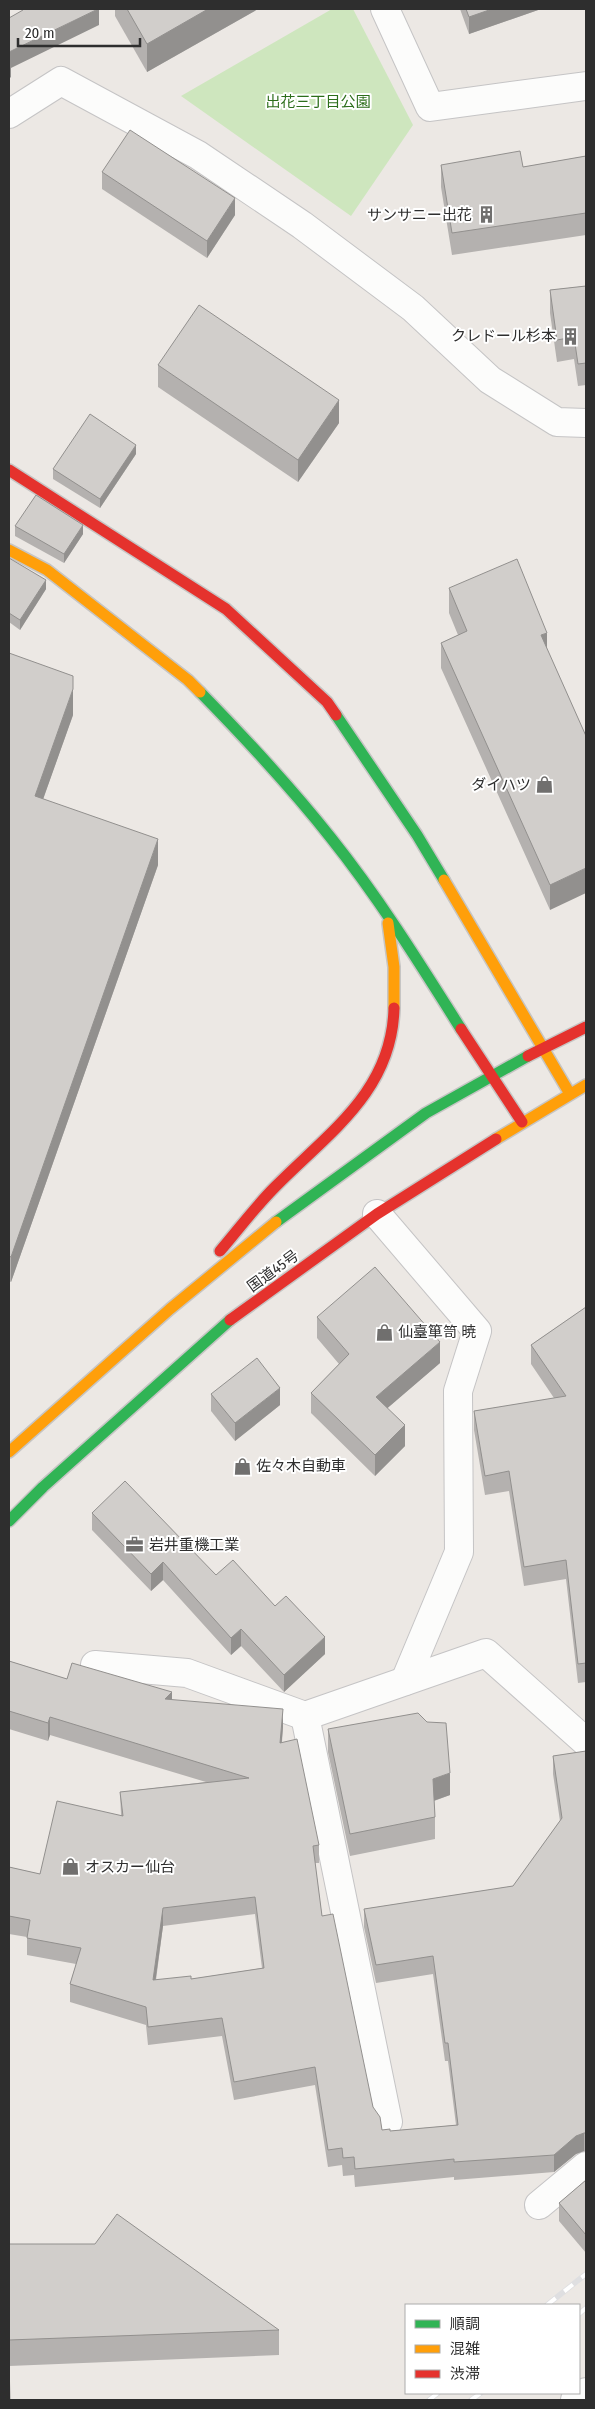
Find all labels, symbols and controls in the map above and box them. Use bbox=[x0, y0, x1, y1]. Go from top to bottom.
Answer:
scale bar bbox=[18, 15, 140, 47]
text: 20 m bbox=[25, 24, 55, 42]
park label: 出花三丁目公園 bbox=[265, 93, 371, 111]
building icon: サンサニー出花 bbox=[476, 205, 496, 225]
place label: サンサニー出花 bbox=[367, 206, 472, 224]
building icon: クレドール杉本 bbox=[560, 326, 580, 346]
place label: クレドール杉本 bbox=[451, 327, 556, 345]
shop icon: ダイハツ bbox=[535, 775, 555, 795]
place label: ダイハツ bbox=[471, 776, 531, 794]
street label: 国道45号 bbox=[244, 1246, 302, 1296]
shop icon: 仙臺箪笥 暁 bbox=[374, 1322, 394, 1342]
place label: 仙臺箪笥 暁 bbox=[398, 1323, 477, 1341]
shop icon: 佐々木自動車 bbox=[232, 1456, 252, 1476]
place label: 佐々木自動車 bbox=[256, 1457, 346, 1475]
office icon: 岩井重機工業 bbox=[125, 1535, 145, 1555]
place label: 岩井重機工業 bbox=[149, 1536, 239, 1554]
shop icon: オスカー仙台 bbox=[61, 1857, 81, 1877]
place label: オスカー仙台 bbox=[85, 1858, 175, 1876]
legend bbox=[405, 2304, 580, 2394]
text: 順調 bbox=[450, 2315, 480, 2333]
text: 混雑 bbox=[450, 2340, 480, 2358]
text: 渋滞 bbox=[450, 2365, 480, 2383]

